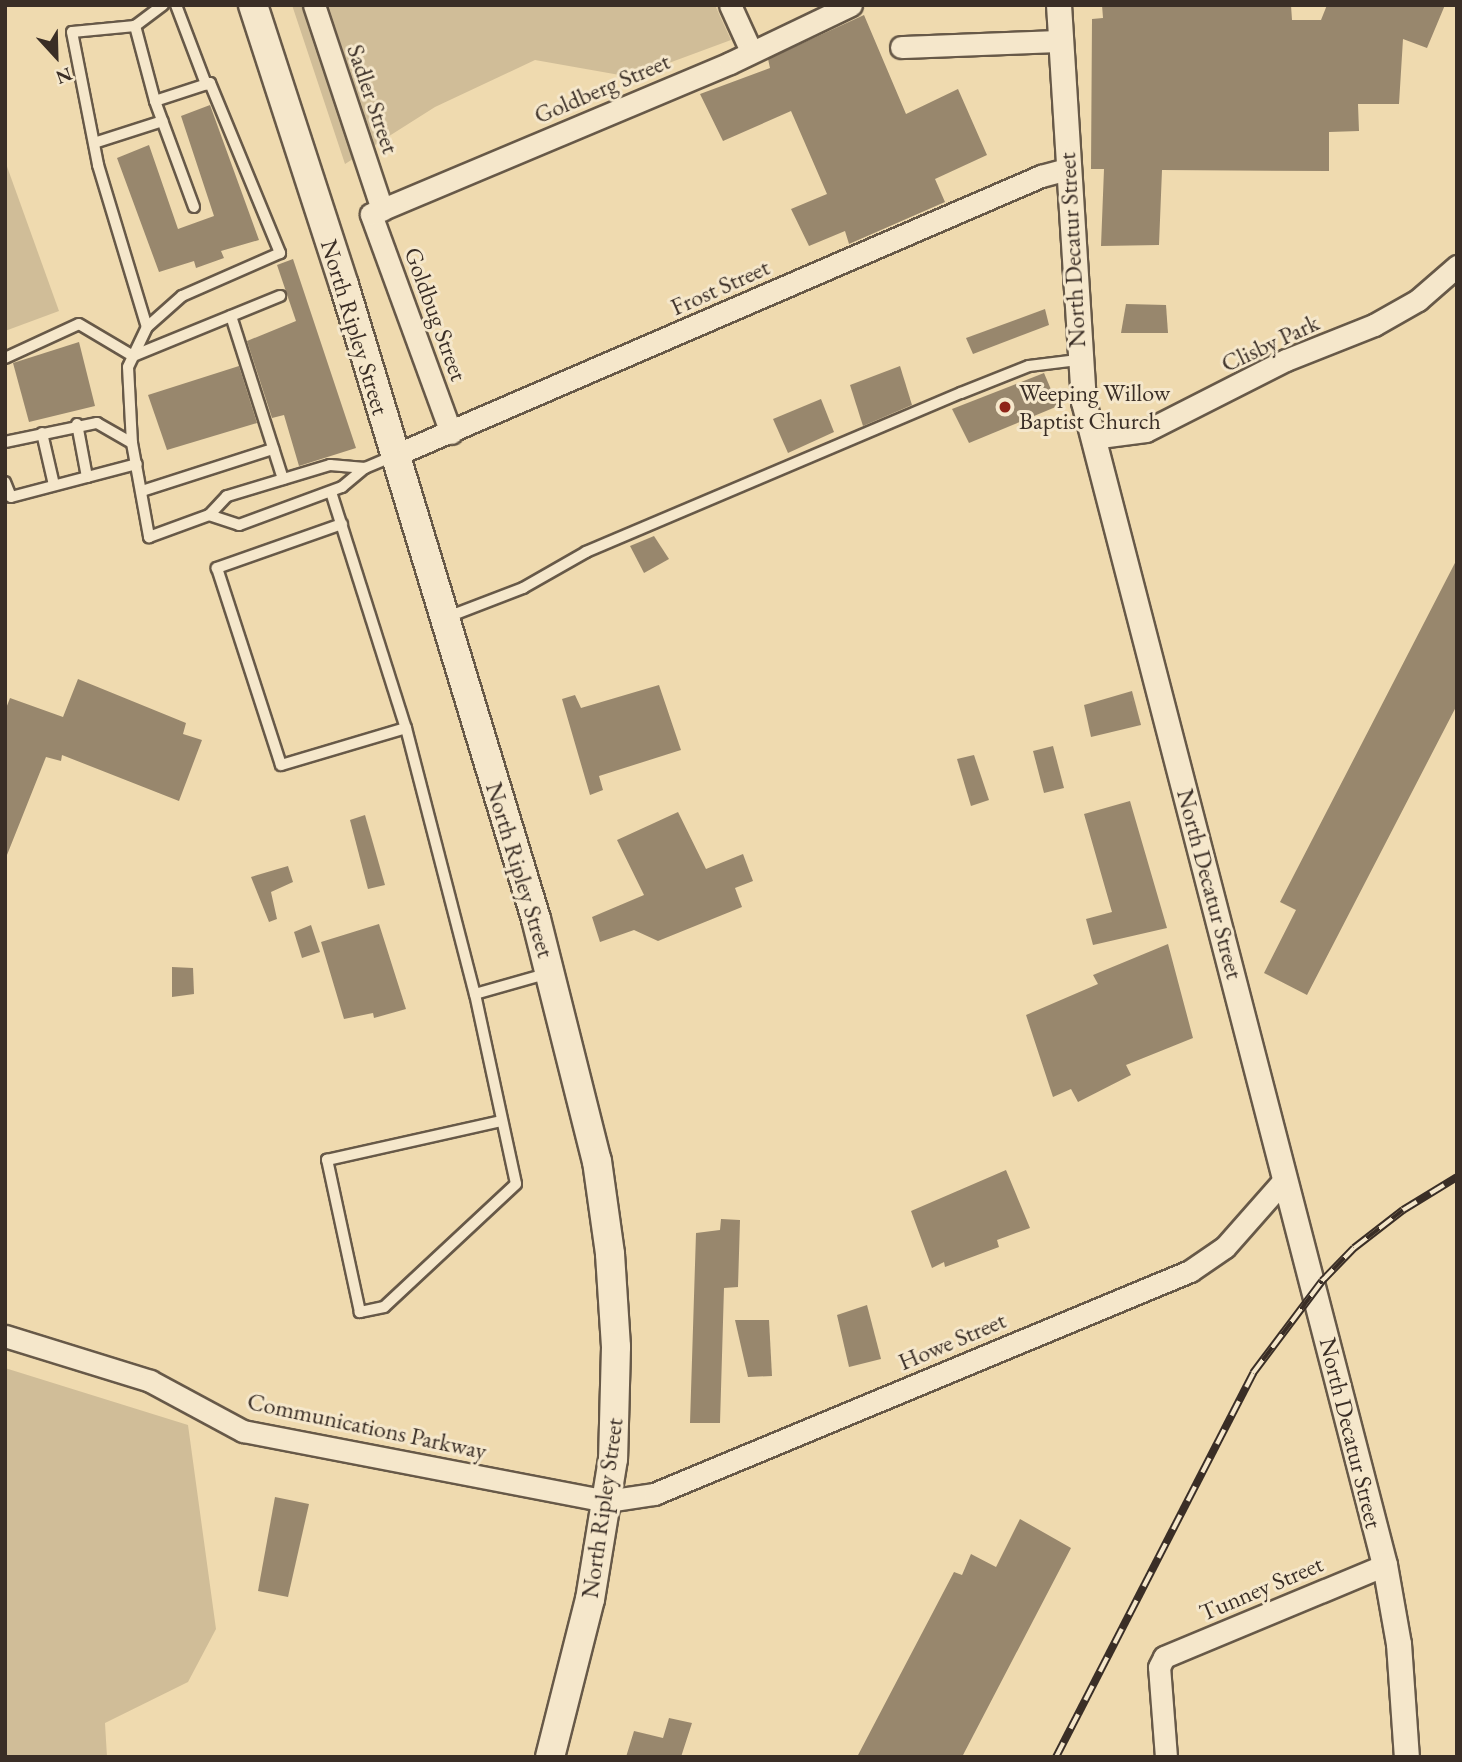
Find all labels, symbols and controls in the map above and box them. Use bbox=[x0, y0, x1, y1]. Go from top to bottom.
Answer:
north arrow bbox=[21, 21, 91, 91]
street label: Sadler Street bbox=[341, 41, 405, 157]
street label: Goldberg Street bbox=[530, 46, 674, 130]
text: N bbox=[52, 61, 76, 90]
street label: North Decatur Street bbox=[1053, 152, 1091, 348]
street label: North Ripley Street bbox=[315, 236, 395, 418]
street label: Goldbug Street bbox=[399, 243, 473, 385]
street label: Frost Street bbox=[666, 252, 774, 322]
street label: Clisby Park bbox=[1217, 308, 1323, 378]
place label: Weeping Willow Baptist Church bbox=[1019, 379, 1170, 435]
marker: Weeping Willow Baptist Church bbox=[997, 399, 1013, 415]
street label: North Ripley Street bbox=[480, 779, 560, 961]
street label: North Decatur Street bbox=[1171, 786, 1249, 982]
street label: Howe Street bbox=[894, 1306, 1010, 1376]
street label: North Decatur Street bbox=[1313, 1335, 1389, 1531]
street label: Communications Parkway bbox=[245, 1387, 489, 1465]
street label: North Ripley Street bbox=[575, 1416, 629, 1600]
street label: Tunney Street bbox=[1195, 1549, 1327, 1627]

